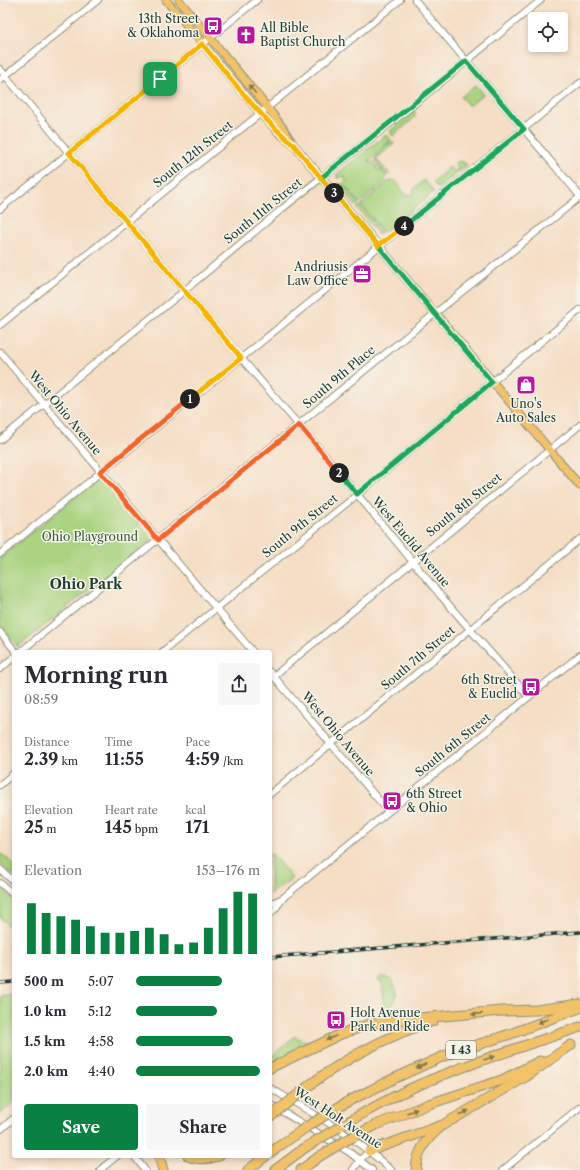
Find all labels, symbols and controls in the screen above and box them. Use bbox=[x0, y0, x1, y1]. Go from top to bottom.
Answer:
place label: 13th Street & Oklahoma bbox=[127, 11, 200, 40]
map controls bbox=[528, 12, 568, 52]
button: locate bbox=[528, 12, 568, 52]
bus stop icon: 13th Street & Oklahoma bbox=[202, 15, 224, 37]
place label: All Bible Baptist Church bbox=[259, 20, 346, 49]
church icon: All Bible Baptist Church bbox=[235, 24, 257, 46]
pin bbox=[143, 62, 177, 96]
icon: arrive bbox=[149, 68, 171, 90]
one-way arrow bbox=[248, 83, 257, 94]
street label: South 12th Street bbox=[150, 117, 236, 190]
street label: South 11th Street bbox=[221, 174, 305, 247]
pin: 3 bbox=[324, 183, 344, 203]
text: 3 bbox=[331, 186, 337, 200]
pin: 4 bbox=[394, 216, 414, 236]
text: 4 bbox=[401, 219, 407, 233]
place label: Andriusis Law Office bbox=[287, 259, 348, 288]
office icon: Andriusis Law Office bbox=[351, 263, 373, 285]
street label: South 9th Place bbox=[299, 342, 378, 411]
street label: West Ohio Avenue bbox=[25, 367, 105, 458]
shop icon: Uno's Auto Sales bbox=[515, 374, 537, 396]
pin: 1 bbox=[180, 389, 200, 409]
text: 1 bbox=[188, 392, 192, 406]
place label: Uno's Auto Sales bbox=[495, 396, 556, 425]
pin: 2 bbox=[329, 463, 349, 483]
text: 2 bbox=[336, 466, 342, 480]
street label: South 8th Street bbox=[423, 469, 505, 540]
street label: South 9th Street bbox=[259, 490, 341, 561]
street label: West Euclid Avenue bbox=[369, 493, 454, 590]
park label: Ohio Playground bbox=[42, 529, 139, 544]
district label: Ohio Park bbox=[50, 575, 123, 593]
street label: South 7th Street bbox=[378, 622, 458, 693]
text: Morning run bbox=[24, 662, 168, 689]
button: share bbox=[218, 663, 260, 705]
place label: 6th Street & Euclid bbox=[461, 672, 518, 701]
bus stop icon: 6th Street & Euclid bbox=[520, 676, 542, 698]
street label: West Ohio Avenue bbox=[298, 688, 378, 779]
text: 08:59 bbox=[24, 691, 58, 707]
street label: South 6th Street bbox=[412, 709, 494, 780]
text: Distance bbox=[24, 735, 70, 749]
text: Time bbox=[105, 735, 132, 749]
text: Pace bbox=[185, 735, 210, 749]
text: 2.39 bbox=[24, 749, 59, 769]
text: 11:55 bbox=[105, 749, 144, 769]
text: 4:59 bbox=[185, 749, 220, 769]
text: km bbox=[59, 754, 78, 768]
text: /km bbox=[220, 754, 244, 768]
place label: 6th Street & Ohio bbox=[406, 786, 463, 815]
bus stop icon: 6th Street & Ohio bbox=[381, 790, 403, 812]
text: Elevation bbox=[24, 803, 73, 817]
text: Heart rate bbox=[105, 803, 158, 817]
text: kcal bbox=[185, 803, 206, 817]
text: 25 bbox=[24, 817, 43, 837]
text: 145 bbox=[105, 817, 132, 837]
text: 171 bbox=[185, 817, 210, 837]
text: m bbox=[43, 822, 57, 836]
text: bpm bbox=[132, 822, 158, 836]
text: Elevation bbox=[24, 862, 82, 878]
text: 153–176 m bbox=[196, 862, 260, 878]
text: 500 m bbox=[24, 973, 64, 989]
text: 5:07 bbox=[88, 973, 113, 989]
text: 1.0 km bbox=[24, 1003, 66, 1019]
text: 5:12 bbox=[88, 1003, 112, 1019]
place label: Holt Avenue Park and Ride bbox=[350, 1005, 430, 1034]
bus stop icon: Holt Avenue Park and Ride bbox=[325, 1009, 347, 1031]
one-way arrow bbox=[471, 1010, 483, 1017]
one-way arrow bbox=[537, 1019, 549, 1025]
text: 1.5 km bbox=[24, 1033, 65, 1049]
text: 4:58 bbox=[88, 1033, 114, 1049]
one-way arrow bbox=[326, 1035, 337, 1041]
road number: I 43 bbox=[446, 1041, 476, 1059]
one-way arrow bbox=[484, 1055, 496, 1061]
text: 2.0 km bbox=[24, 1063, 68, 1079]
text: 4:40 bbox=[88, 1063, 115, 1079]
one-way arrow bbox=[416, 1063, 427, 1069]
street label: West Holt Avenue bbox=[291, 1083, 385, 1152]
button: Save bbox=[24, 1104, 138, 1150]
button: Share bbox=[146, 1104, 260, 1150]
one-way arrow bbox=[406, 1107, 418, 1113]
one-way arrow bbox=[458, 1110, 470, 1117]

